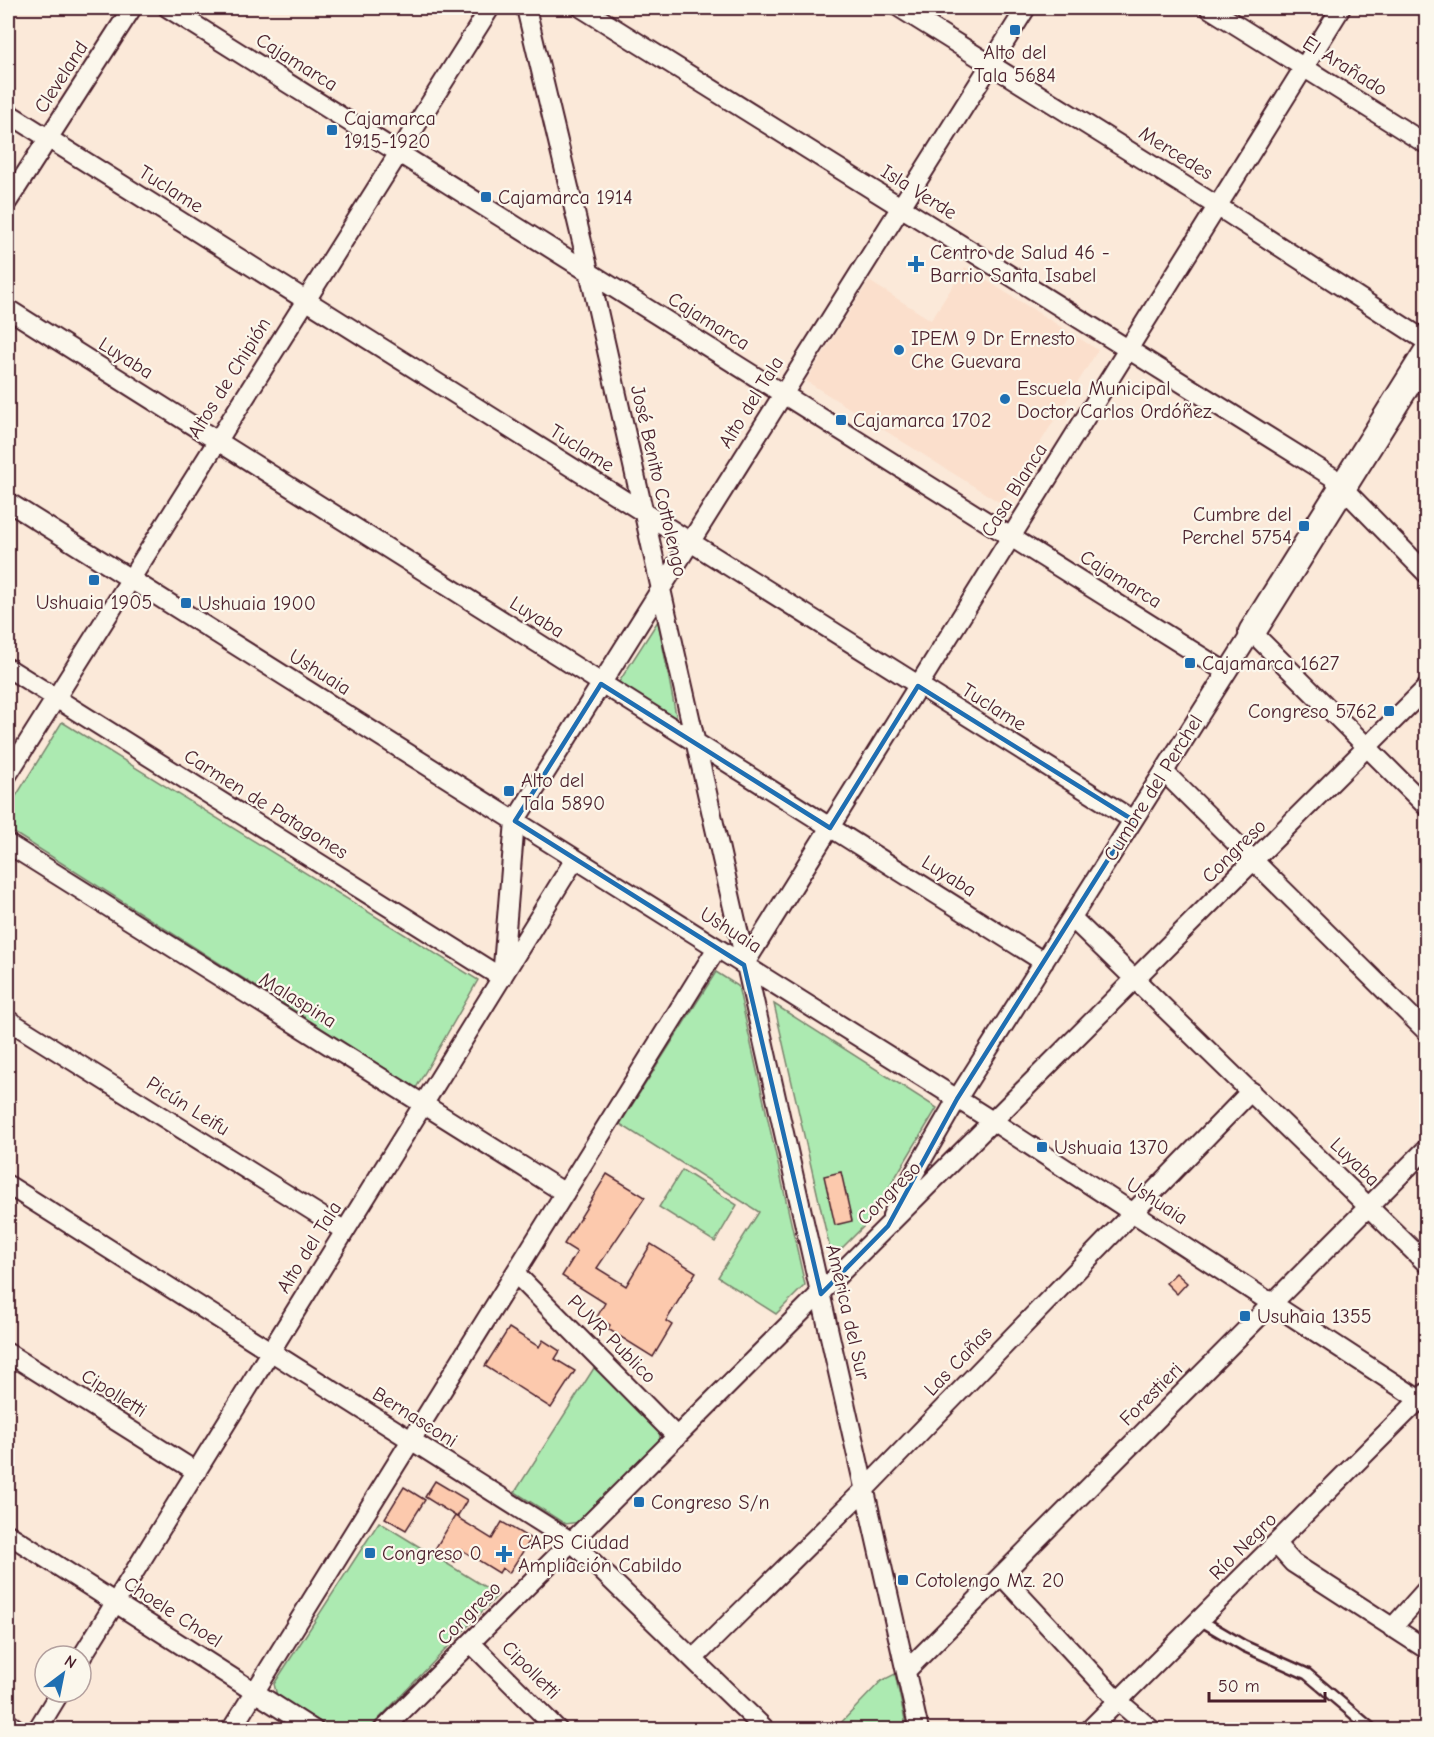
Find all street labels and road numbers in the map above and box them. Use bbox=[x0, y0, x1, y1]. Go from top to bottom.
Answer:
street label: Cajamarca bbox=[252, 28, 342, 96]
street label: El Arañado bbox=[1299, 31, 1391, 101]
street label: Cleveland bbox=[29, 37, 93, 117]
street label: Mercedes bbox=[1135, 121, 1217, 185]
street label: Tuclame bbox=[135, 160, 207, 218]
street label: Isla Verde bbox=[877, 160, 961, 224]
street label: Cajamarca bbox=[664, 287, 754, 355]
street label: Altos de Chipión bbox=[183, 313, 275, 443]
street label: Luyaba bbox=[94, 332, 158, 384]
street label: Alto del Tala bbox=[714, 352, 788, 452]
street label: José Benito Cottolengo bbox=[626, 383, 692, 579]
street label: Tuclame bbox=[546, 419, 618, 477]
street label: Casa Blanca bbox=[976, 439, 1052, 541]
street label: Cajamarca bbox=[1076, 545, 1166, 613]
street label: Luyaba bbox=[505, 591, 569, 643]
street label: Ushuaia bbox=[285, 644, 355, 700]
street label: Tuclame bbox=[958, 678, 1030, 736]
street label: Cumbre del Perchel bbox=[1099, 711, 1207, 865]
street label: Carmen de Patagones bbox=[180, 744, 352, 864]
street label: Congreso bbox=[1197, 814, 1271, 888]
street label: Luyaba bbox=[917, 850, 981, 902]
street label: Ushuaia bbox=[696, 902, 766, 958]
street label: Malaspina bbox=[255, 967, 341, 1033]
street label: Picún Leifu bbox=[142, 1072, 234, 1140]
street label: Luyaba bbox=[1325, 1133, 1385, 1191]
street label: Congreso bbox=[852, 1156, 926, 1230]
street label: Ushuaia bbox=[1122, 1173, 1192, 1229]
street label: Alto del Tala bbox=[272, 1197, 346, 1297]
street label: América del Sur bbox=[821, 1242, 875, 1382]
street label: PUVR Publico bbox=[563, 1290, 661, 1388]
street label: Las Cañas bbox=[919, 1322, 997, 1400]
street label: Forestieri bbox=[1115, 1358, 1187, 1430]
street label: Cipolletti bbox=[77, 1364, 151, 1422]
street label: Bernasconi bbox=[368, 1382, 462, 1452]
street label: Río Negro bbox=[1205, 1508, 1281, 1584]
street label: Choele Choel bbox=[119, 1572, 227, 1652]
street label: Congreso bbox=[432, 1576, 506, 1650]
street label: Cipolletti bbox=[497, 1636, 565, 1704]

